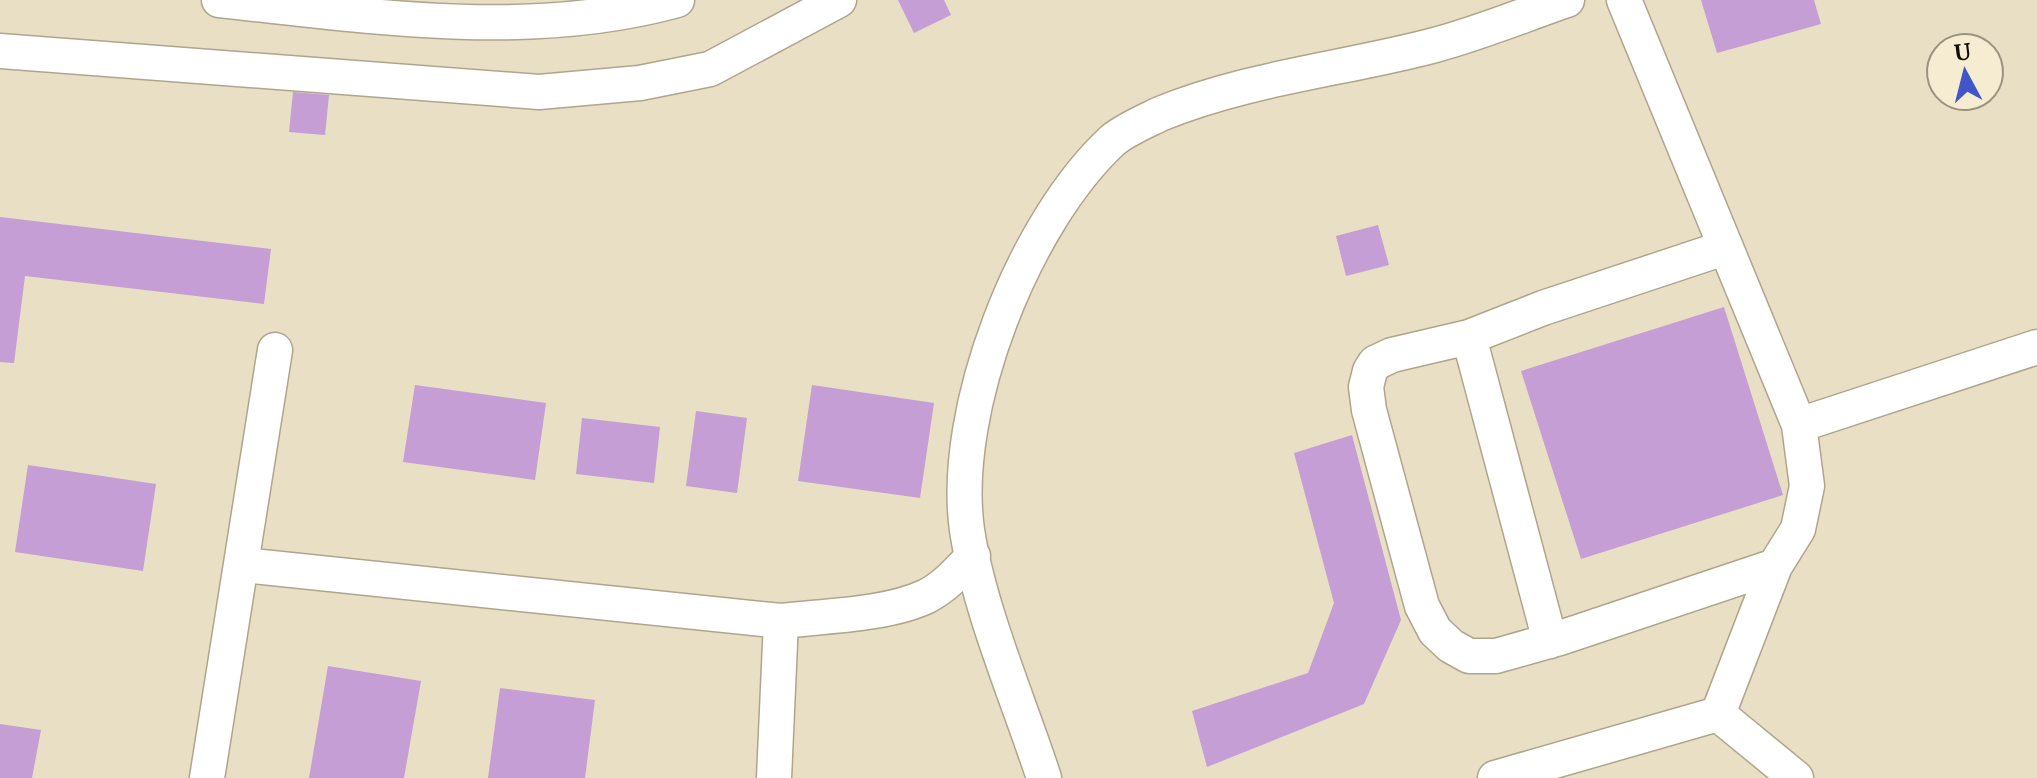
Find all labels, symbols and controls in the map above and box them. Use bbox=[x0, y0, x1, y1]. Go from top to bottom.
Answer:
north arrow bbox=[1925, 32, 2005, 112]
text: U bbox=[1953, 37, 1973, 67]

